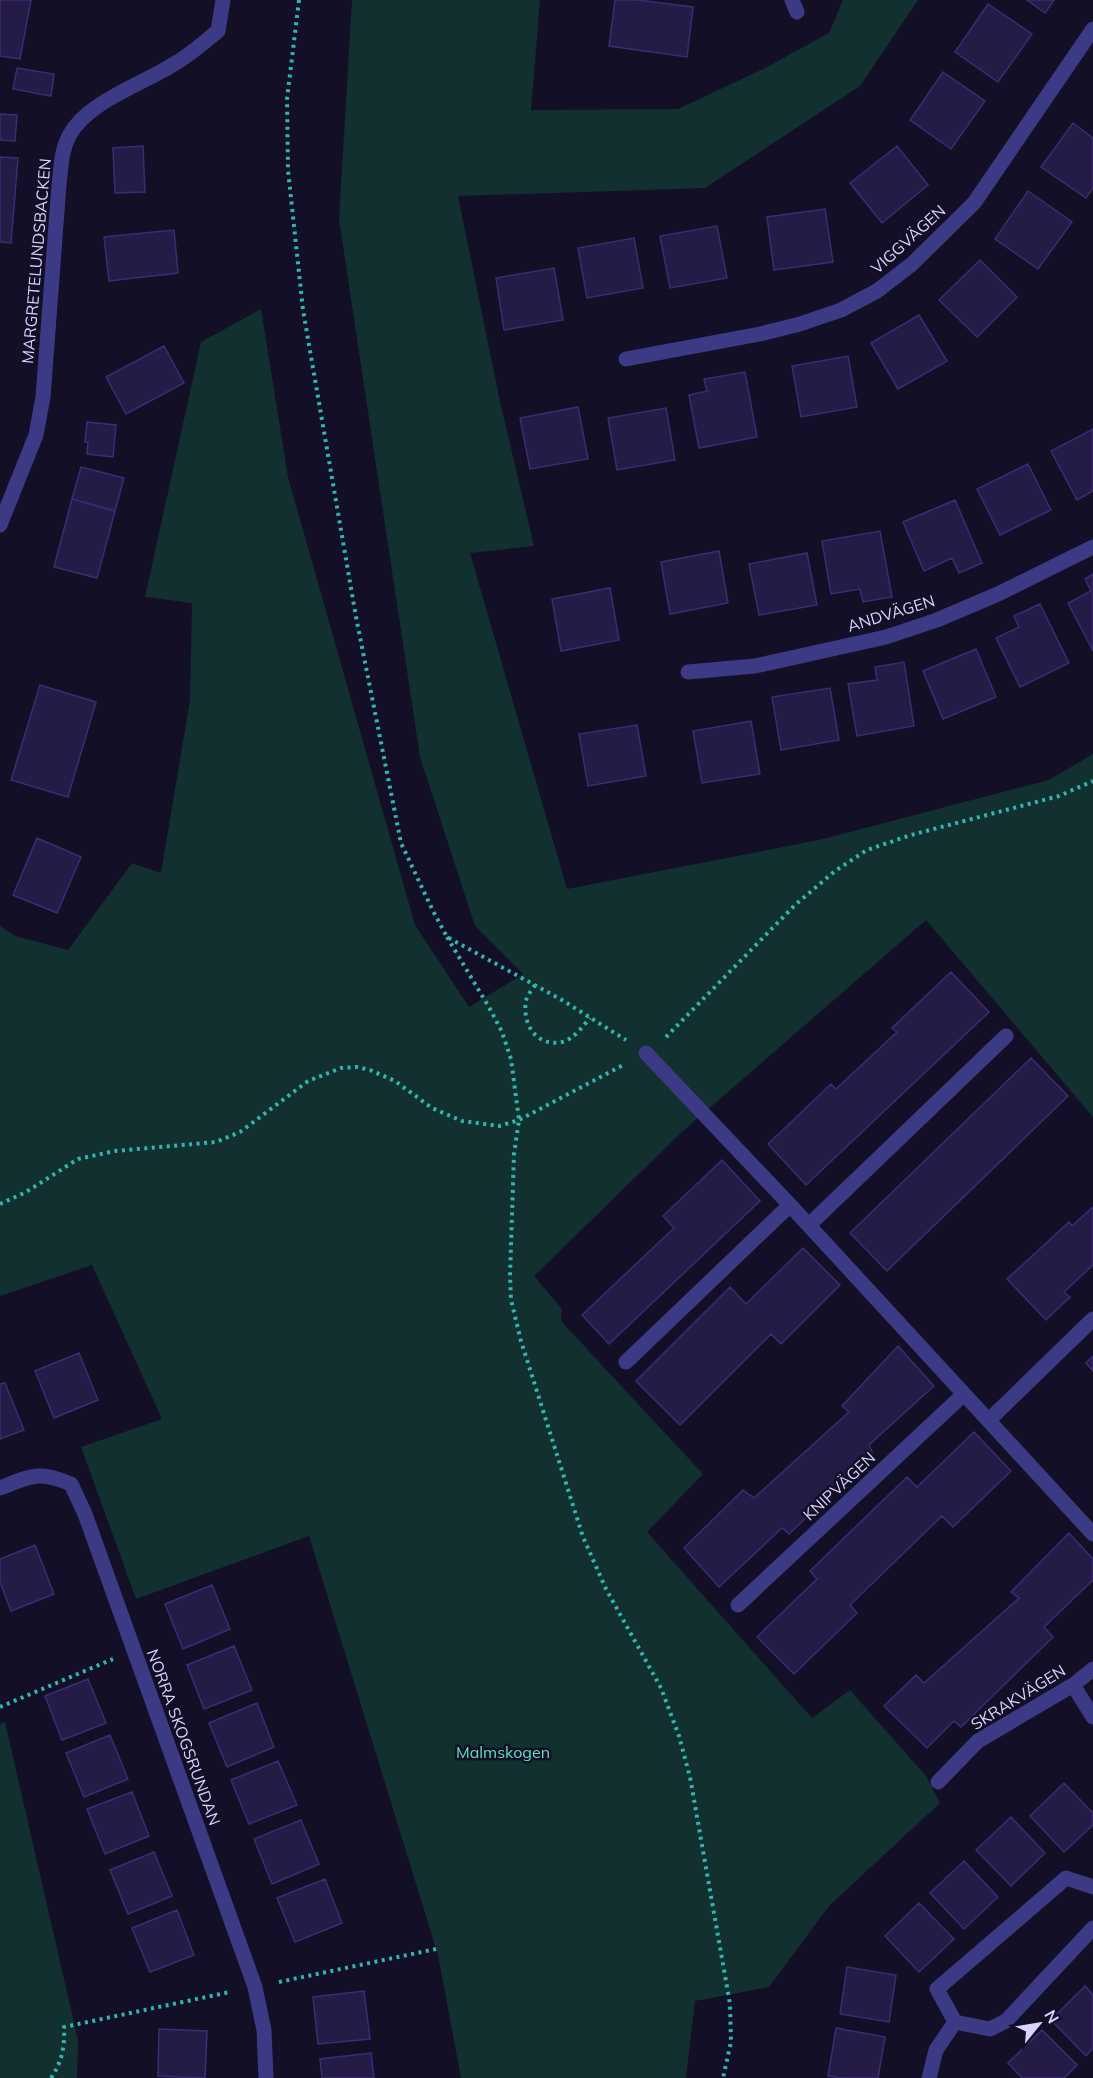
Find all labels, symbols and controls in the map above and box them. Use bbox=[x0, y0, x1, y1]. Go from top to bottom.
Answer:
street label: MARGRETELUNDSBACKEN bbox=[17, 157, 55, 365]
street label: VIGGVÄGEN bbox=[867, 200, 949, 278]
street label: ANDVÄGEN bbox=[845, 590, 937, 636]
street label: KNIPVÄGEN bbox=[799, 1447, 879, 1525]
street label: NORRA SKOGSRUNDAN bbox=[143, 1646, 225, 1828]
street label: SKRAKVÄGEN bbox=[967, 1660, 1069, 1734]
park label: Malmskogen bbox=[456, 1742, 550, 1762]
north arrow bbox=[1009, 1994, 1069, 2054]
text: N bbox=[1040, 2006, 1064, 2027]

